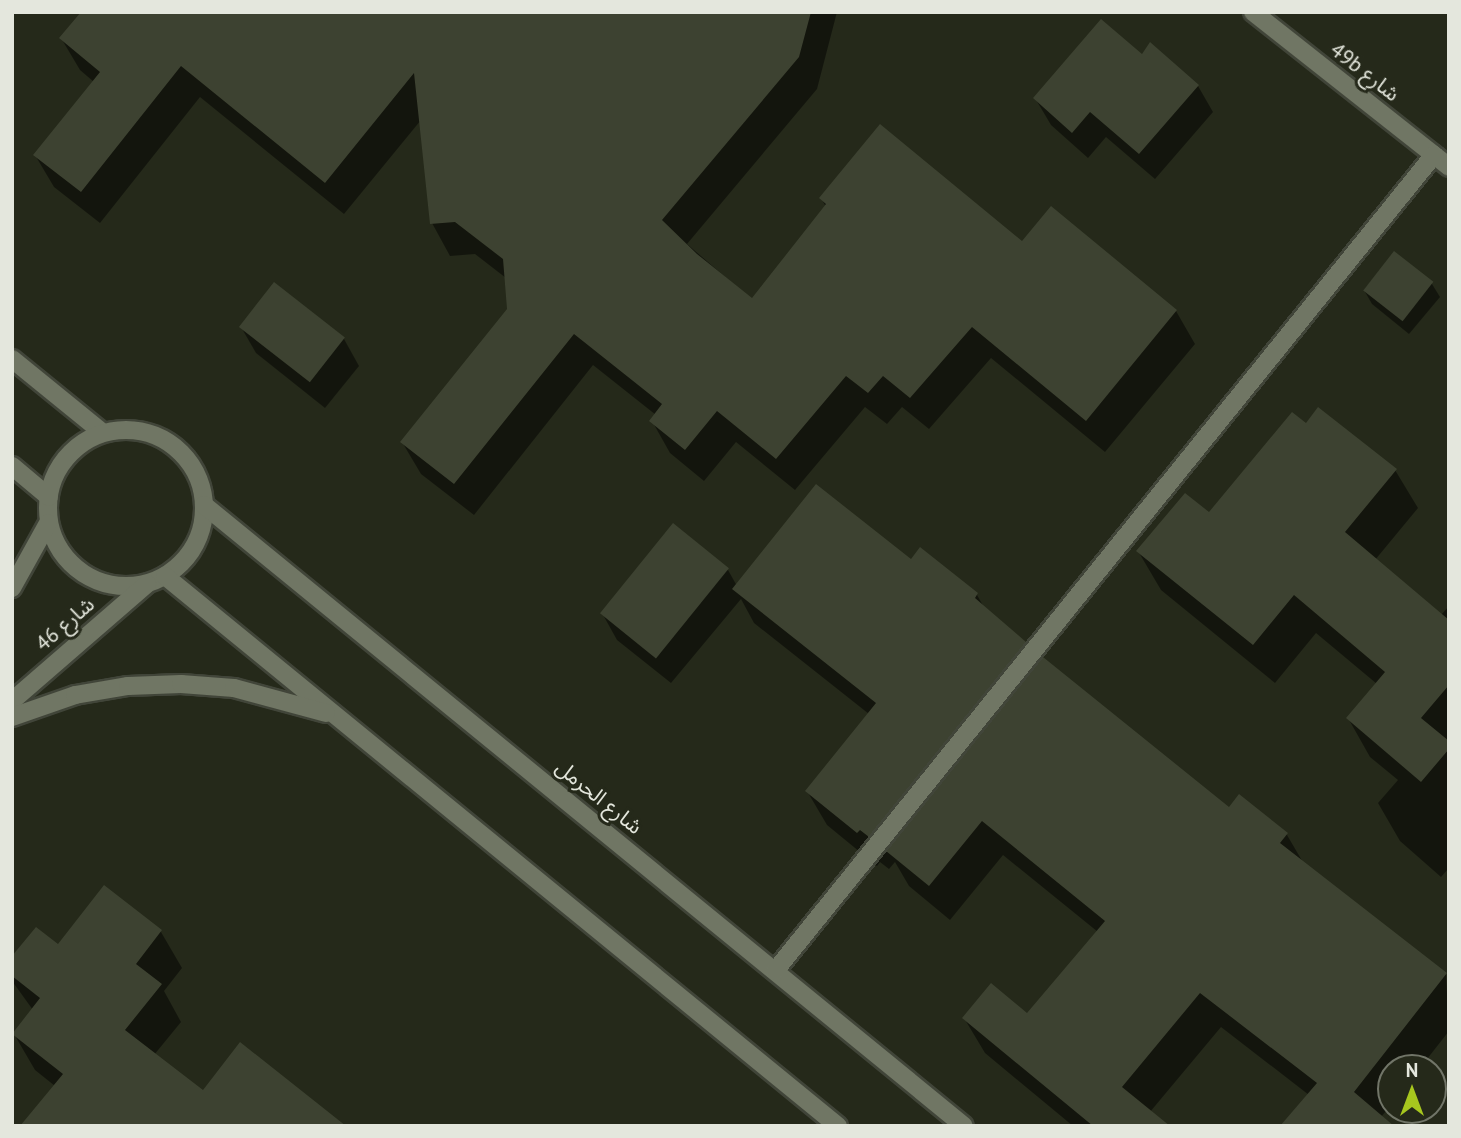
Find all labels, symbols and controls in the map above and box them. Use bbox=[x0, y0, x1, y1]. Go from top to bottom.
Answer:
street label: 49b شارع bbox=[1325, 37, 1405, 107]
street label: شارع 46 bbox=[31, 592, 99, 656]
street label: شارع الحرمل bbox=[551, 754, 647, 840]
north arrow bbox=[1377, 1054, 1447, 1124]
text: N bbox=[1406, 1058, 1418, 1082]

